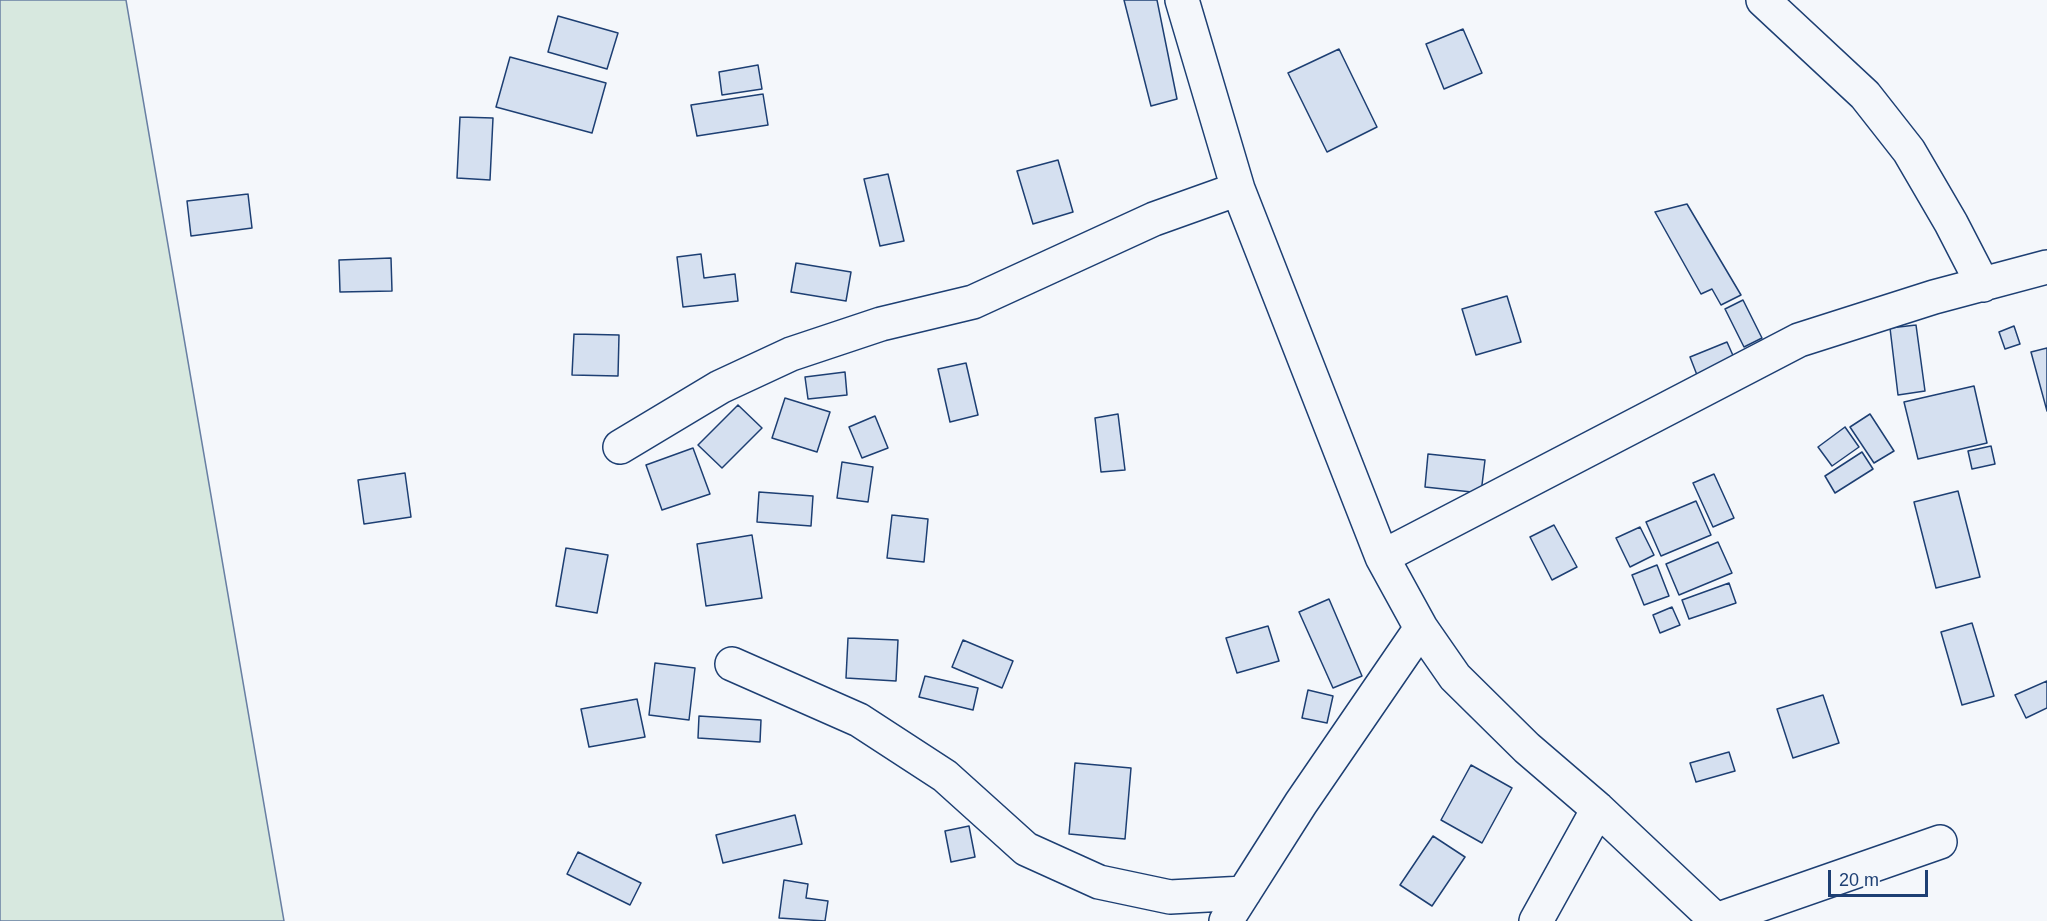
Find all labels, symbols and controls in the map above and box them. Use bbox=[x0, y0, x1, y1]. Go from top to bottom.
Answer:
scale bar bbox=[1831, 858, 1932, 896]
text: 20 m bbox=[1839, 870, 1879, 890]

